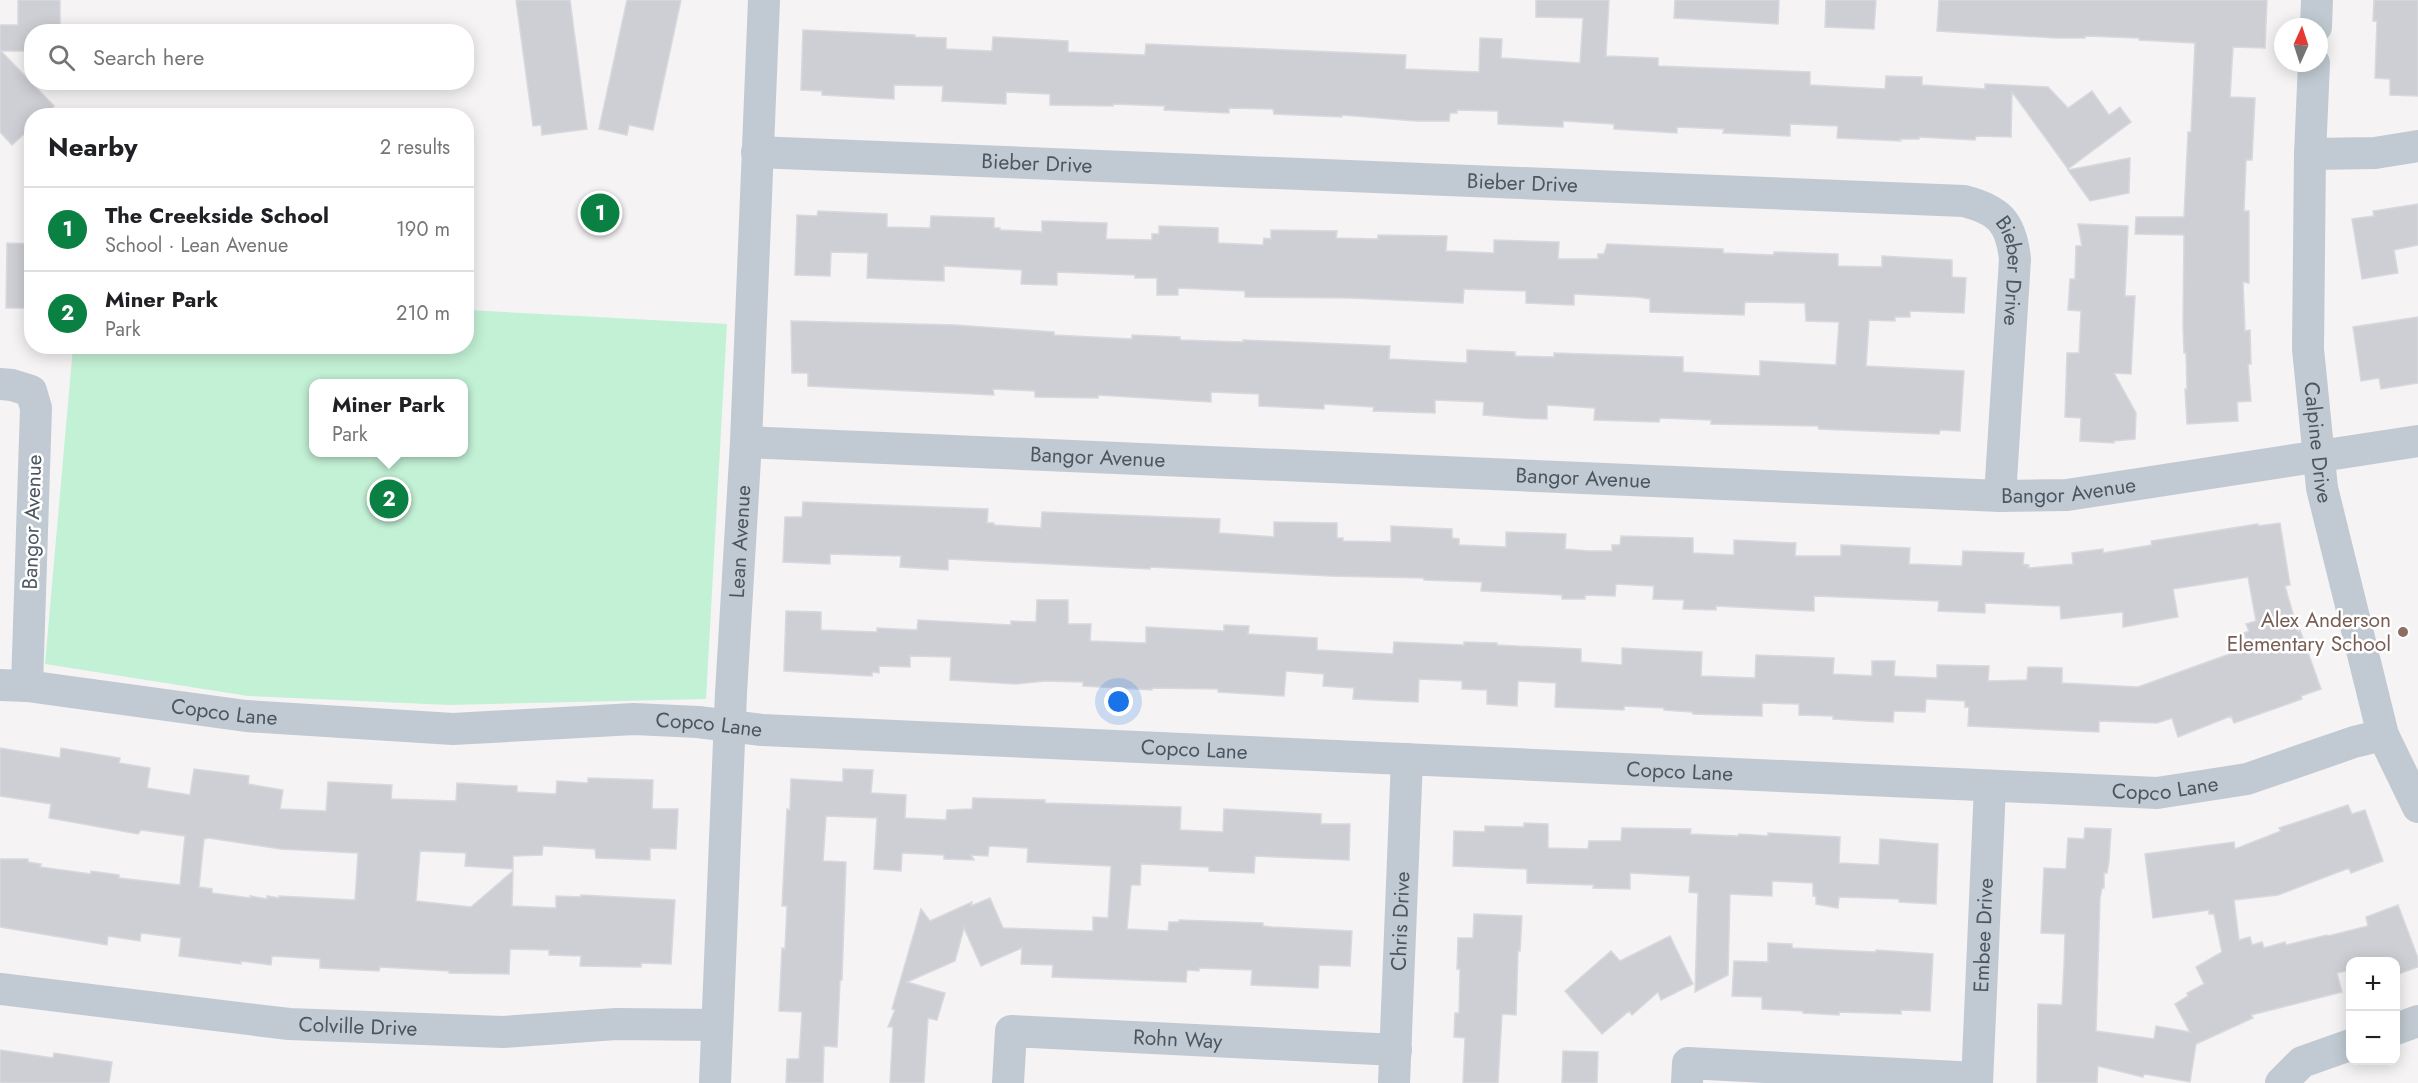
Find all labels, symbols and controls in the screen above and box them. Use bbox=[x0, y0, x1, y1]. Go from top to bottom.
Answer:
north arrow bbox=[2274, 18, 2328, 72]
search box bbox=[24, 24, 474, 90]
icon: search bbox=[45, 41, 78, 74]
text: Search here bbox=[93, 41, 204, 73]
text: Nearby bbox=[48, 128, 137, 166]
text: 2 results bbox=[380, 133, 450, 162]
street label: Bieber Drive bbox=[981, 146, 1093, 181]
street label: Bieber Drive bbox=[1466, 166, 1579, 200]
pin: 1 bbox=[580, 190, 620, 236]
text: The Creekside School bbox=[105, 199, 329, 231]
street label: Bieber Drive bbox=[1988, 209, 2030, 327]
text: 1 bbox=[62, 215, 73, 244]
text: 190 m bbox=[396, 215, 450, 244]
text: School · Lean Avenue bbox=[105, 231, 288, 260]
text: Miner Park bbox=[105, 283, 218, 315]
text: 2 bbox=[61, 299, 74, 328]
text: 210 m bbox=[396, 299, 450, 328]
text: Park bbox=[105, 315, 141, 344]
popup bbox=[309, 379, 468, 457]
street label: Calpine Drive bbox=[2296, 380, 2340, 506]
text: Miner Park bbox=[332, 388, 445, 420]
text: Park bbox=[332, 420, 368, 449]
street label: Bangor Avenue bbox=[1029, 439, 1166, 475]
street label: Bangor Avenue bbox=[15, 454, 49, 590]
street label: Bangor Avenue bbox=[1515, 460, 1652, 496]
street label: Bangor Avenue bbox=[2001, 470, 2138, 511]
pin: 2 bbox=[370, 476, 408, 522]
street label: Lean Avenue bbox=[722, 484, 758, 599]
place label: Alex Anderson Elementary School bbox=[2227, 605, 2391, 659]
marker: Alex Anderson Elementary School bbox=[2396, 625, 2410, 639]
your location bbox=[1104, 687, 1133, 716]
street label: Copco Lane bbox=[169, 691, 279, 733]
street label: Copco Lane bbox=[655, 705, 764, 745]
street label: Copco Lane bbox=[1140, 732, 1249, 767]
street label: Copco Lane bbox=[1626, 754, 1734, 789]
street label: Copco Lane bbox=[2111, 769, 2221, 808]
street label: Chris Drive bbox=[1384, 871, 1417, 971]
street label: Embee Drive bbox=[1966, 877, 2001, 993]
map controls bbox=[2346, 957, 2400, 1065]
button: + bbox=[2346, 957, 2400, 1011]
street label: Colville Drive bbox=[298, 1009, 418, 1044]
button: − bbox=[2346, 1011, 2400, 1065]
street label: Rohn Way bbox=[1132, 1022, 1224, 1056]

